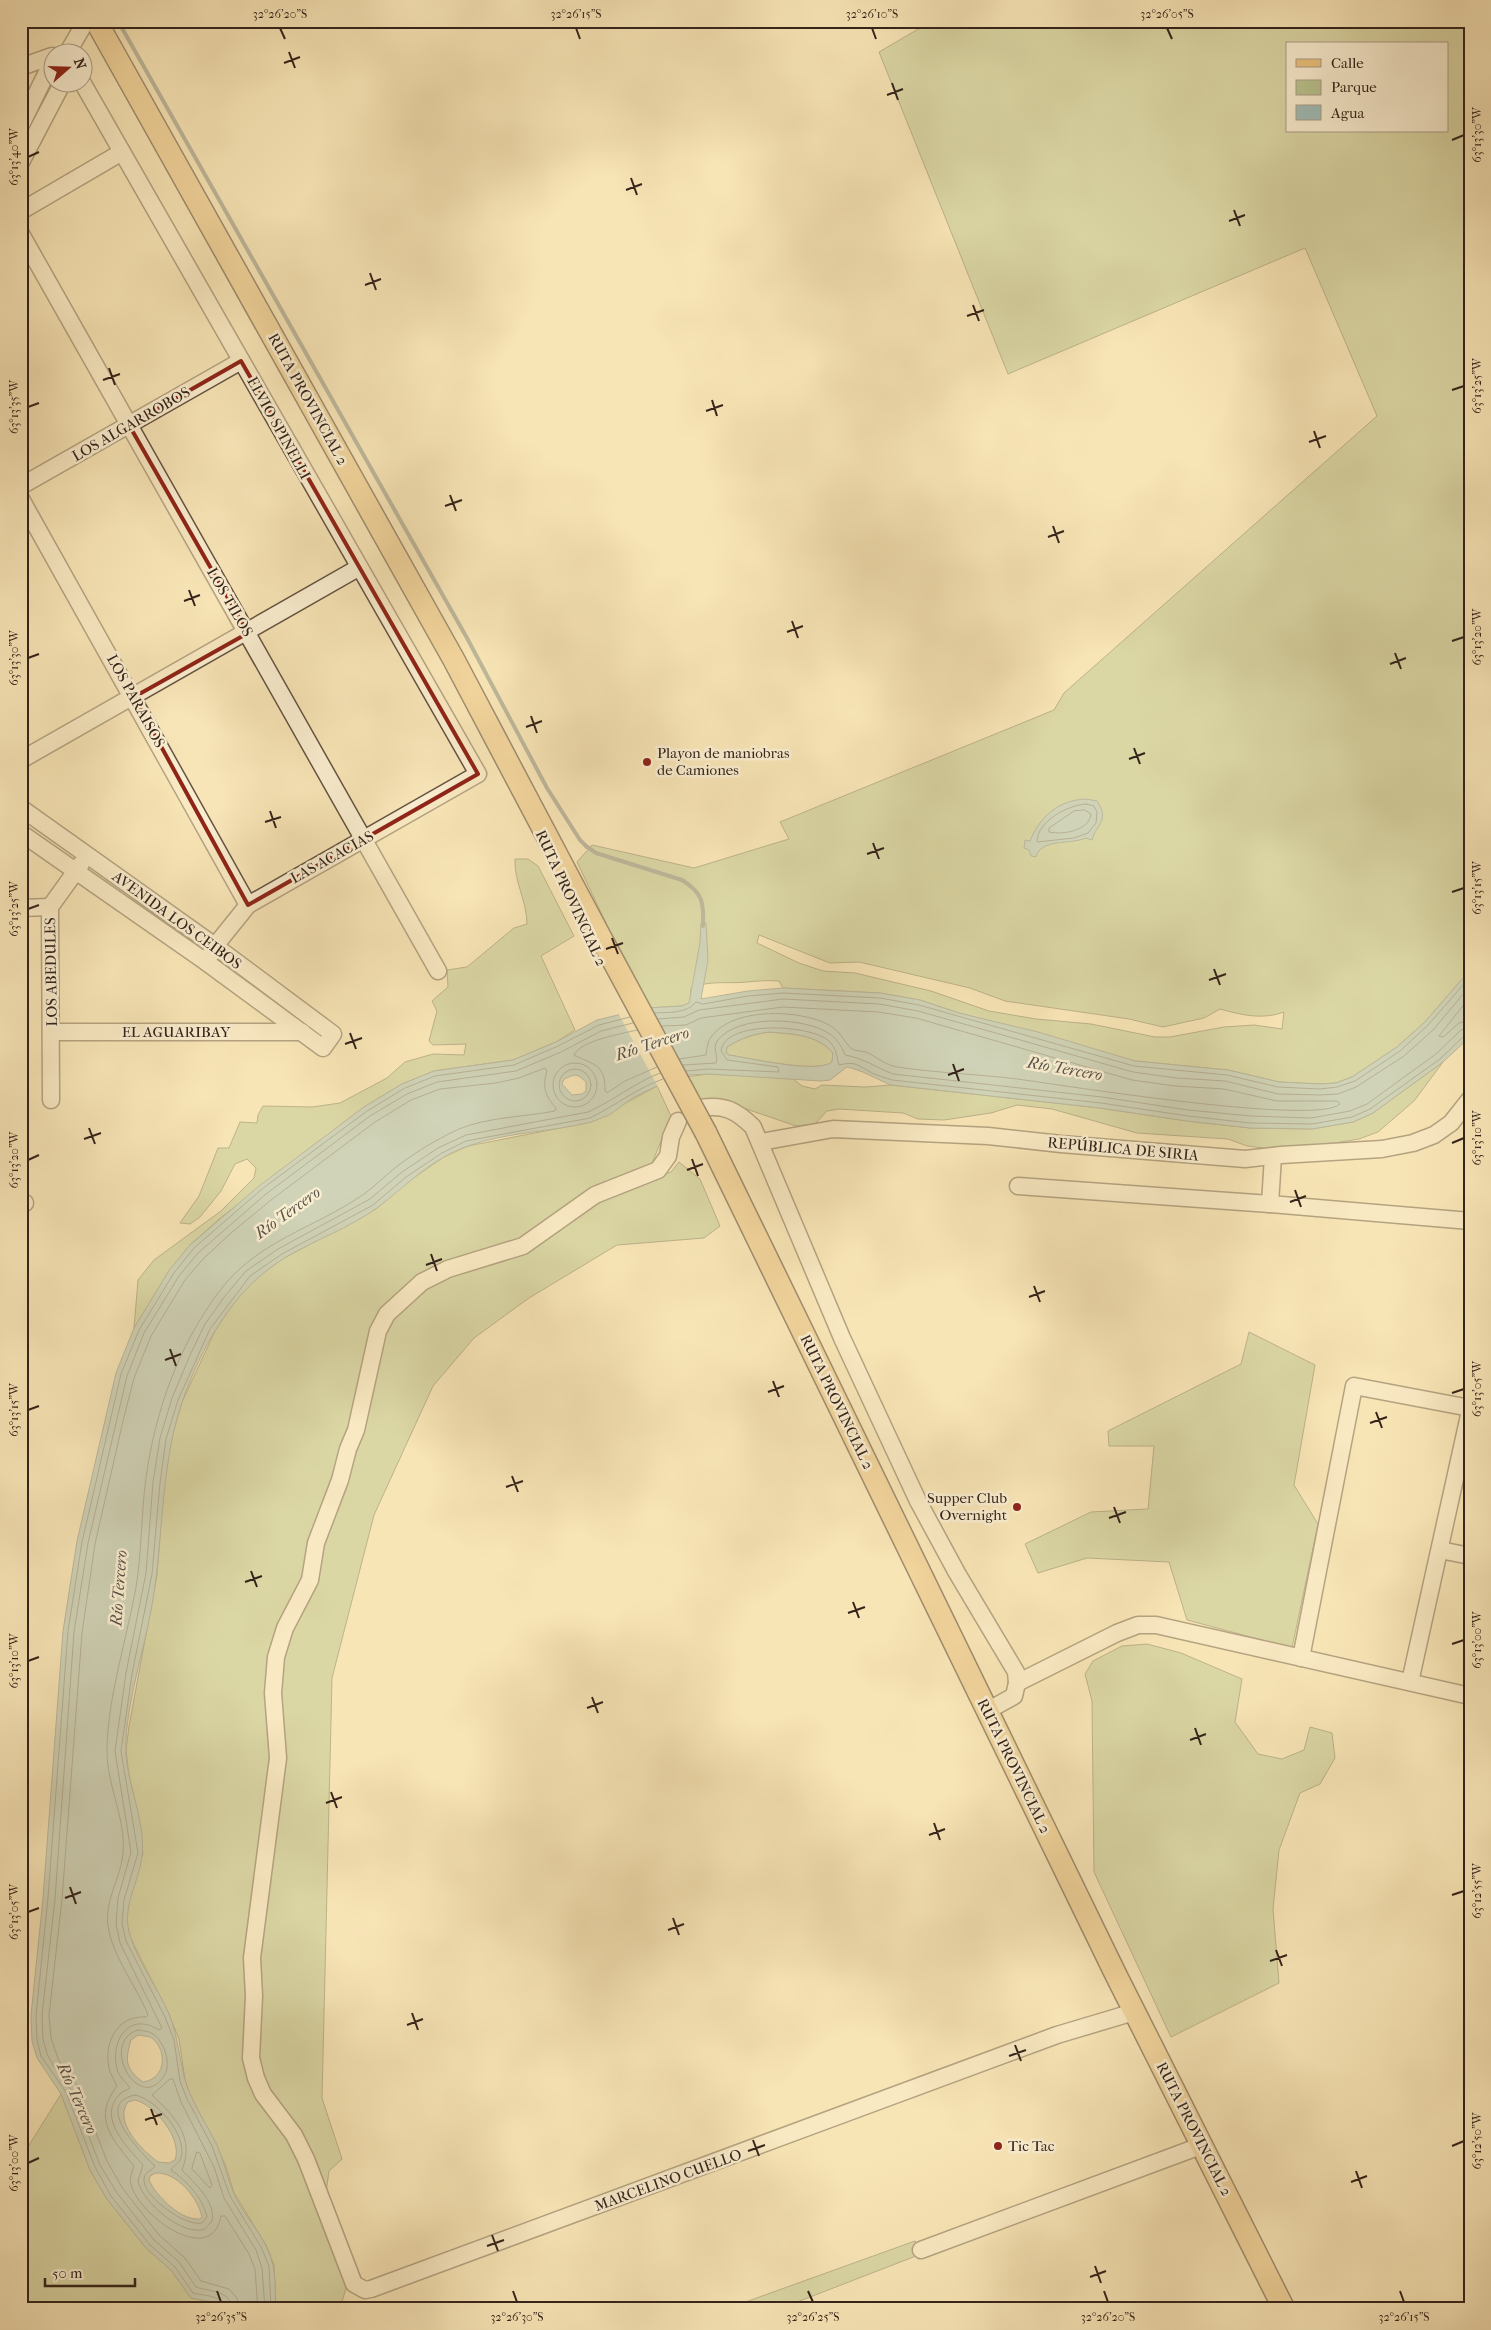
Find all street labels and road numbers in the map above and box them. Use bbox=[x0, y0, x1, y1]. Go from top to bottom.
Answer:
street label: RUTA PROVINCIAL 2 bbox=[264, 330, 352, 468]
street label: ELVIO SPINELLI bbox=[243, 374, 315, 483]
street label: LOS ALGARROBOS bbox=[69, 383, 193, 465]
street label: LOS TILOS bbox=[203, 564, 257, 640]
street label: LOS PARAISOS bbox=[103, 651, 169, 751]
street label: LAS ACACIAS bbox=[287, 827, 377, 887]
street label: RUTA PROVINCIAL 2 bbox=[532, 827, 611, 969]
street label: AVENIDA LOS CEIBOS bbox=[108, 866, 245, 973]
street label: LOS ABEDULES bbox=[41, 917, 61, 1027]
street label: EL AGUARIBAY bbox=[122, 1023, 231, 1041]
street label: REPÚBLICA DE SIRIA bbox=[1047, 1133, 1200, 1165]
street label: RUTA PROVINCIAL 2 bbox=[796, 1332, 878, 1473]
street label: RUTA PROVINCIAL 2 bbox=[973, 1696, 1055, 1837]
street label: RUTA PROVINCIAL 2 bbox=[1152, 2059, 1236, 2199]
street label: MARCELINO CUELLO bbox=[592, 2145, 744, 2215]

